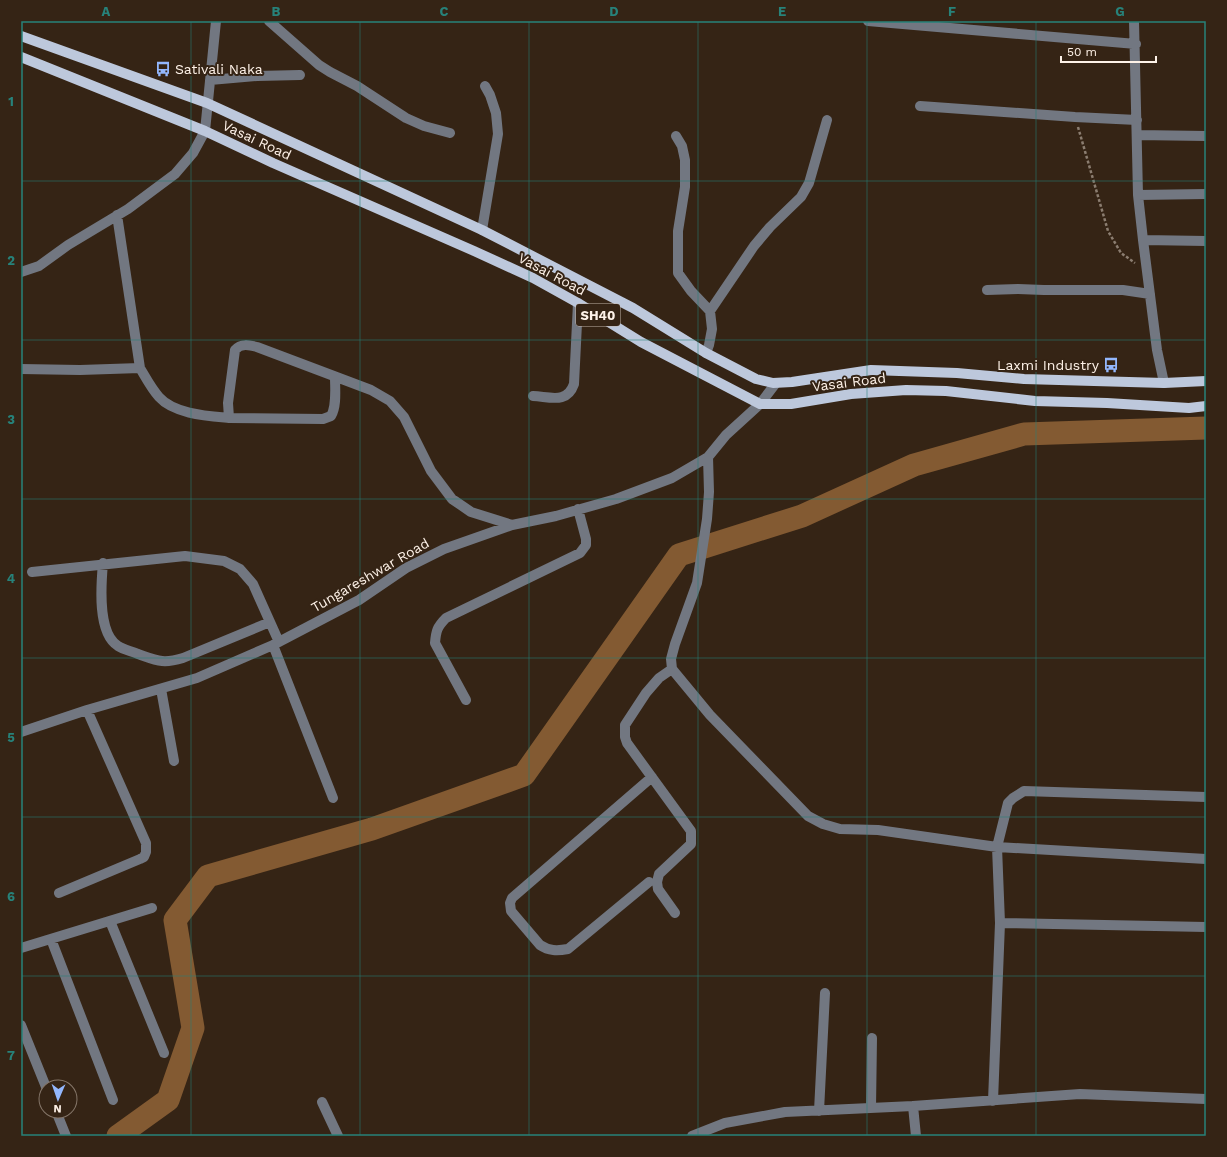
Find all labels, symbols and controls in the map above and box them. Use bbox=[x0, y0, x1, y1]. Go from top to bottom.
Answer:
text: A bbox=[102, 4, 111, 19]
text: B bbox=[272, 4, 281, 19]
text: C bbox=[440, 4, 449, 19]
text: D bbox=[609, 4, 619, 19]
text: E bbox=[778, 4, 786, 19]
text: F bbox=[948, 4, 956, 19]
text: G bbox=[1115, 4, 1125, 19]
scale bar bbox=[1061, 38, 1156, 64]
text: 50 m bbox=[1067, 45, 1097, 59]
bus stop icon: Sativali Naka bbox=[154, 60, 172, 78]
place label: Sativali Naka bbox=[175, 61, 263, 77]
text: 1 bbox=[8, 94, 14, 109]
street label: Vasai Road bbox=[220, 117, 294, 163]
street label: Vasai Road bbox=[516, 250, 588, 298]
text: 2 bbox=[7, 253, 15, 268]
road number: SH40 bbox=[576, 304, 620, 326]
bus stop icon: Laxmi Industry bbox=[1102, 356, 1120, 374]
place label: Laxmi Industry bbox=[997, 357, 1100, 373]
street label: Vasai Road bbox=[811, 370, 887, 394]
text: 3 bbox=[7, 412, 15, 427]
street label: Tungareshwar Road bbox=[308, 535, 432, 615]
text: 4 bbox=[7, 571, 16, 586]
text: 5 bbox=[7, 730, 15, 745]
text: 6 bbox=[7, 889, 15, 904]
text: 7 bbox=[7, 1048, 15, 1063]
north arrow bbox=[38, 1079, 78, 1119]
text: N bbox=[53, 1102, 62, 1115]

